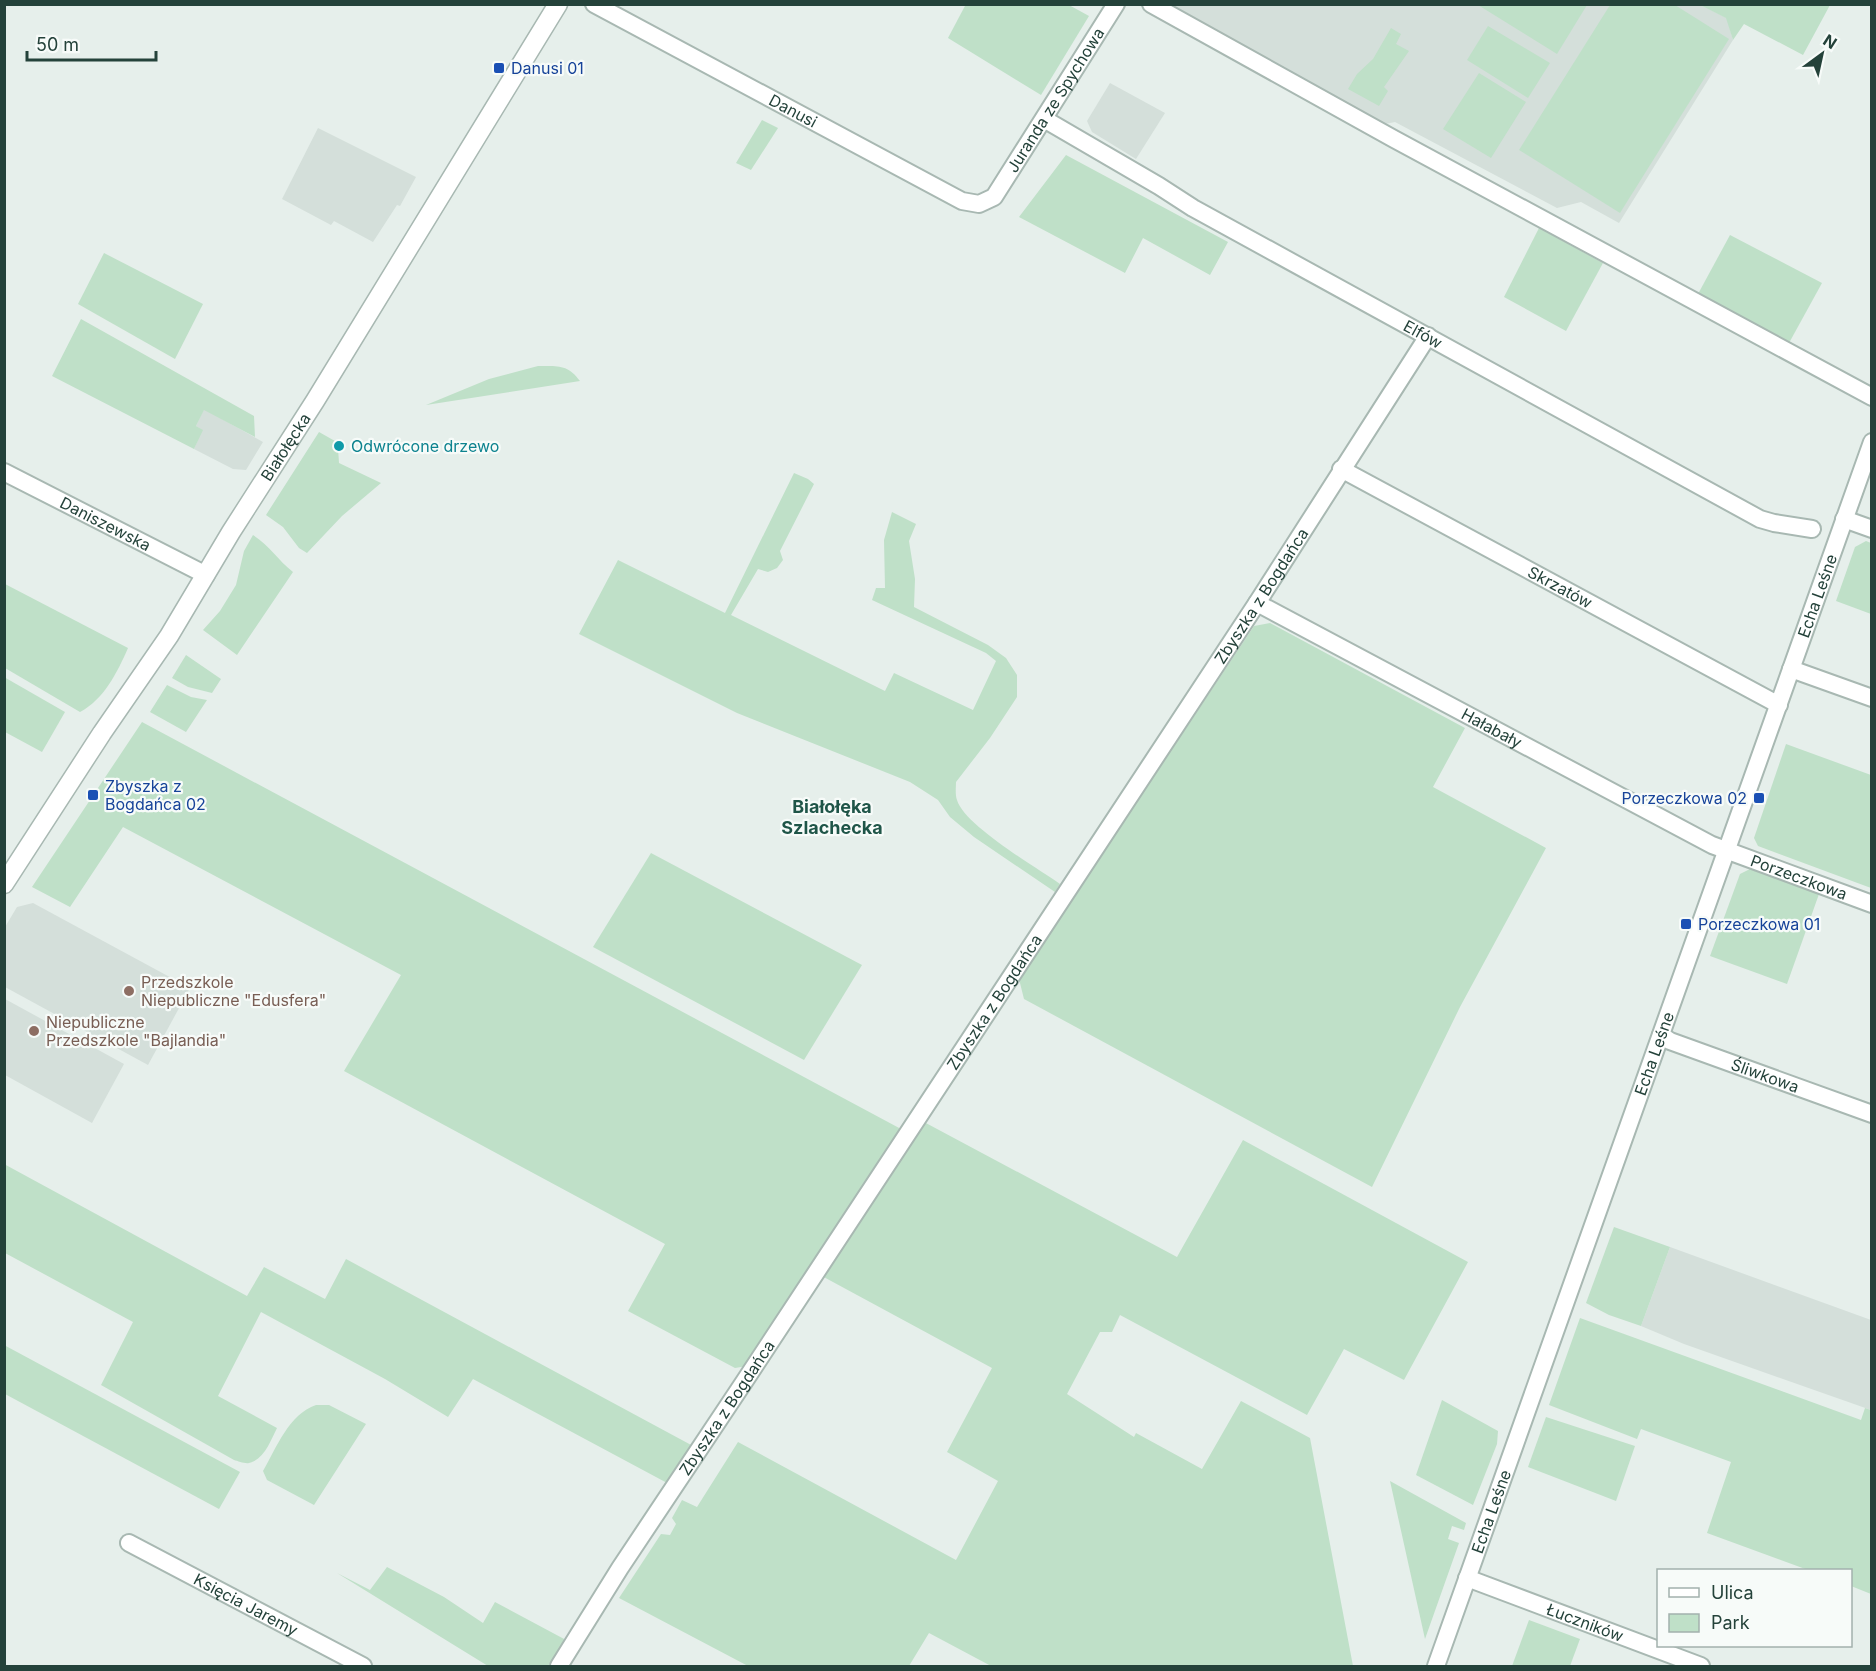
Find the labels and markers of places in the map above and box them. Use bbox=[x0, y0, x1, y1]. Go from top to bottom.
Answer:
place label: Danusi 01 bbox=[511, 58, 584, 78]
marker: Danusi 01 bbox=[492, 61, 506, 75]
place label: Odwrócone drzewo bbox=[351, 436, 499, 456]
marker: Odwrócone drzewo bbox=[332, 439, 346, 453]
place label: Zbyszka z Bogdańca 02 bbox=[105, 776, 206, 814]
marker: Zbyszka z Bogdańca 02 bbox=[86, 788, 100, 802]
place label: Porzeczkowa 02 bbox=[1621, 788, 1747, 808]
marker: Porzeczkowa 02 bbox=[1752, 791, 1766, 805]
place label: Porzeczkowa 01 bbox=[1698, 914, 1820, 934]
marker: Porzeczkowa 01 bbox=[1679, 917, 1693, 931]
place label: Przedszkole Niepubliczne "Edusfera" bbox=[141, 972, 326, 1010]
marker: Przedszkole Niepubliczne "Edusfera" bbox=[122, 984, 136, 998]
place label: Niepubliczne Przedszkole "Bajlandia" bbox=[46, 1012, 226, 1050]
marker: Niepubliczne Przedszkole "Bajlandia" bbox=[27, 1024, 41, 1038]

